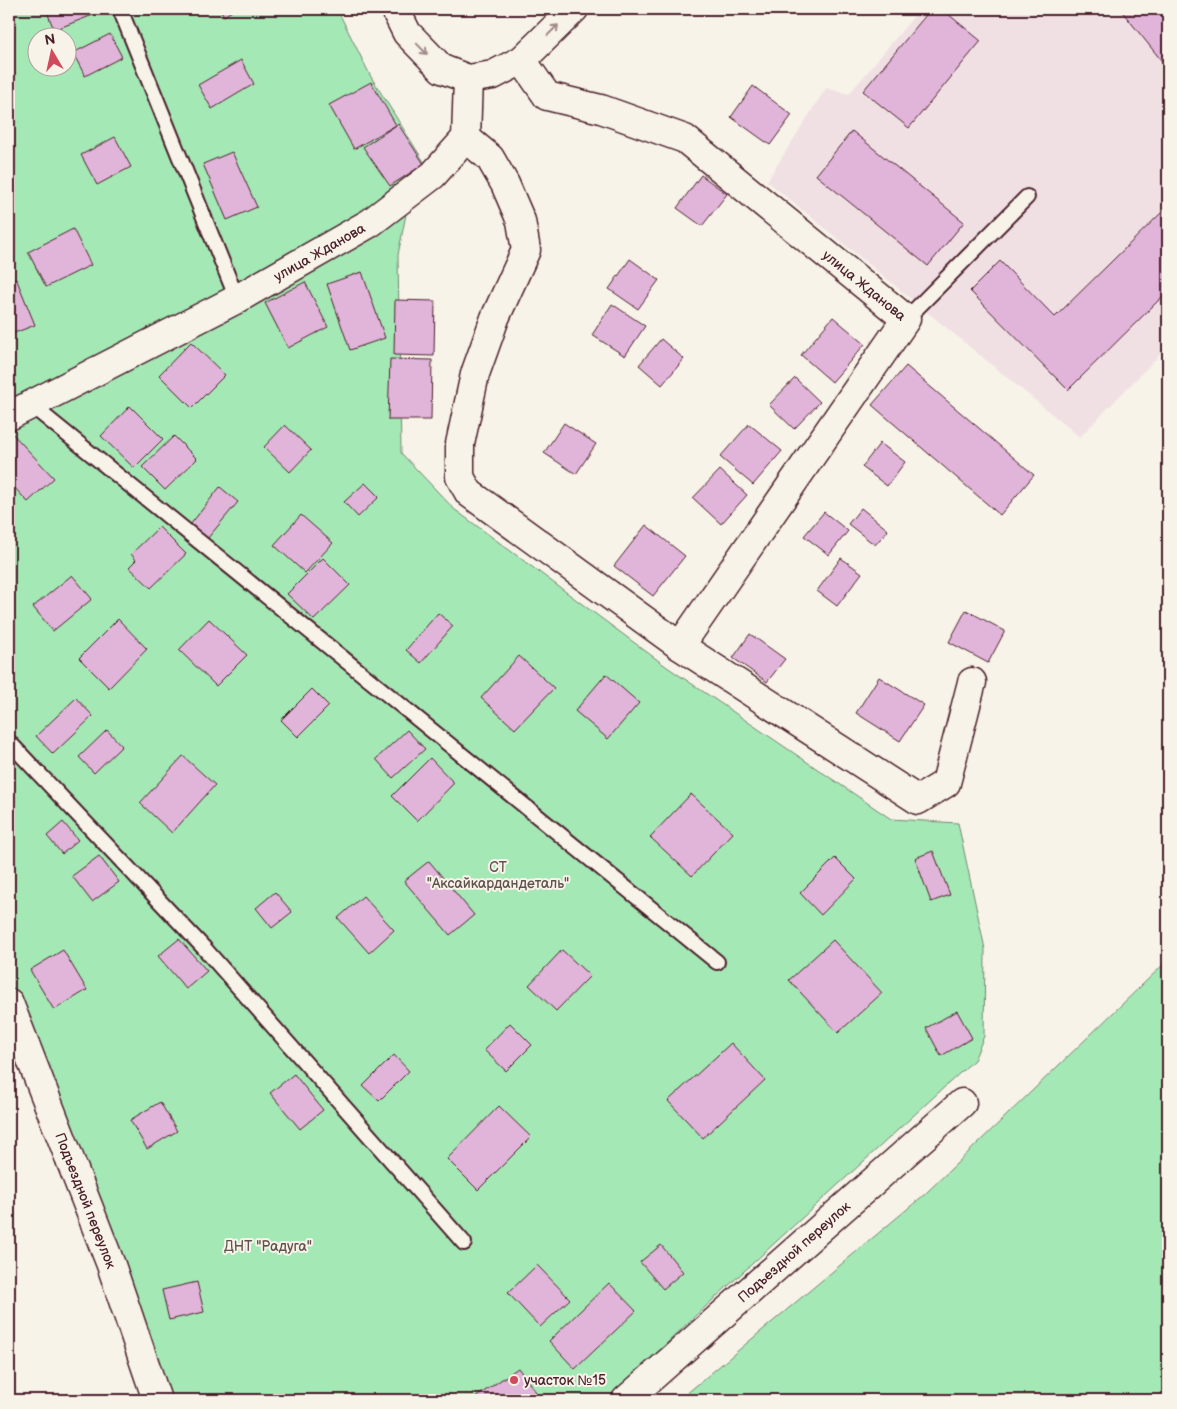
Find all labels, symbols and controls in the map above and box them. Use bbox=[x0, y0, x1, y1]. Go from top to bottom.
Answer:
one-way arrow bbox=[547, 24, 559, 36]
north arrow bbox=[28, 28, 78, 78]
text: N bbox=[44, 30, 57, 49]
one-way arrow bbox=[415, 42, 427, 54]
street label: улица Жданова bbox=[271, 219, 369, 285]
street label: улица Жданова bbox=[819, 247, 910, 325]
park label: СТ "Аксайкардандеталь" bbox=[427, 859, 569, 892]
street label: Подъездной переулок bbox=[51, 1130, 120, 1272]
street label: Подъездной переулок bbox=[734, 1197, 854, 1306]
park label: ДНТ "Радуга" bbox=[224, 1238, 312, 1255]
place label: участок №15 bbox=[524, 1372, 606, 1389]
marker: участок №15 bbox=[508, 1374, 520, 1386]

